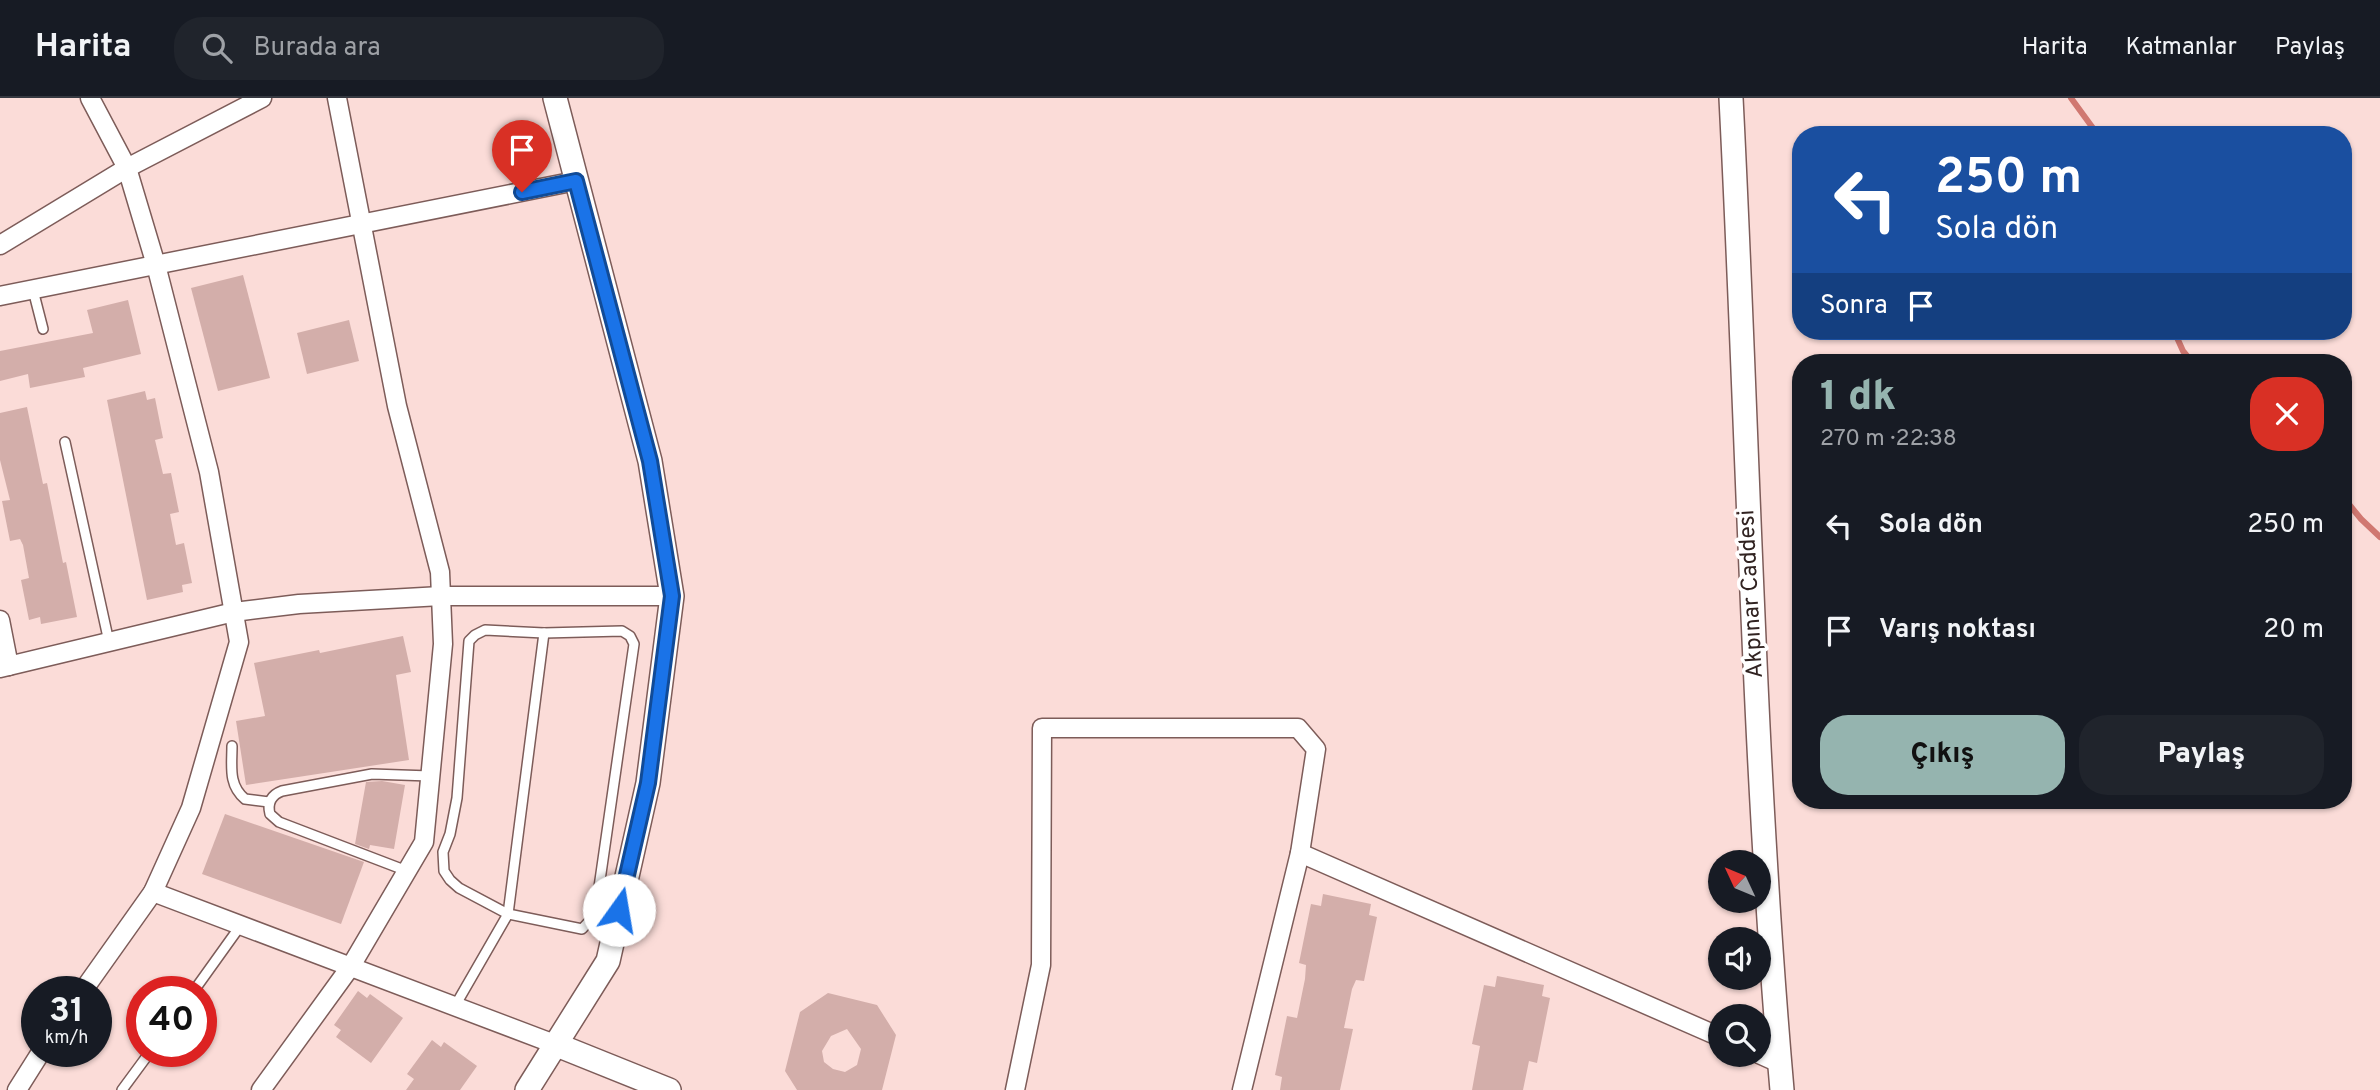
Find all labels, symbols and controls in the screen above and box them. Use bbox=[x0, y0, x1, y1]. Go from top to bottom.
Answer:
search box bbox=[174, 17, 664, 80]
text: Harita bbox=[35, 27, 132, 69]
icon: search bbox=[198, 29, 236, 67]
text: Burada ara bbox=[254, 32, 381, 65]
text: Harita bbox=[2022, 33, 2088, 63]
text: Katmanlar bbox=[2126, 33, 2237, 63]
text: Paylaş bbox=[2275, 33, 2345, 63]
pin bbox=[492, 120, 552, 192]
icon: arrive bbox=[503, 131, 541, 169]
text: 250 m bbox=[1935, 149, 2082, 211]
icon: left bbox=[1820, 154, 1911, 245]
text: Sola dön bbox=[1935, 210, 2058, 250]
icon: arrive bbox=[1902, 287, 1940, 325]
text: Sonra bbox=[1820, 290, 1888, 323]
text: 1 dk bbox=[1820, 372, 1896, 425]
button: close bbox=[2250, 377, 2324, 451]
text: 270 m · 22:38 bbox=[1820, 425, 1957, 454]
icon: left bbox=[1820, 507, 1858, 545]
street label: Akpınar Caddesi bbox=[1733, 509, 1771, 679]
text: Sola dön bbox=[1879, 509, 1983, 542]
text: 250 m bbox=[2247, 509, 2324, 542]
icon: arrive bbox=[1820, 612, 1858, 650]
text: Varış noktası bbox=[1879, 614, 2036, 647]
text: 20 m bbox=[2263, 614, 2324, 647]
button: Çıkış bbox=[1820, 715, 2065, 795]
button: Paylaş bbox=[2079, 715, 2324, 795]
north arrow bbox=[1708, 850, 1771, 914]
map controls bbox=[1708, 850, 1771, 1067]
position arrow bbox=[582, 873, 656, 947]
button: sound bbox=[1708, 927, 1771, 990]
speed limit sign: 40 bbox=[126, 976, 217, 1067]
text: 31 bbox=[49, 990, 84, 1034]
button: search bbox=[1708, 1004, 1771, 1067]
text: km/h bbox=[45, 1027, 88, 1050]

